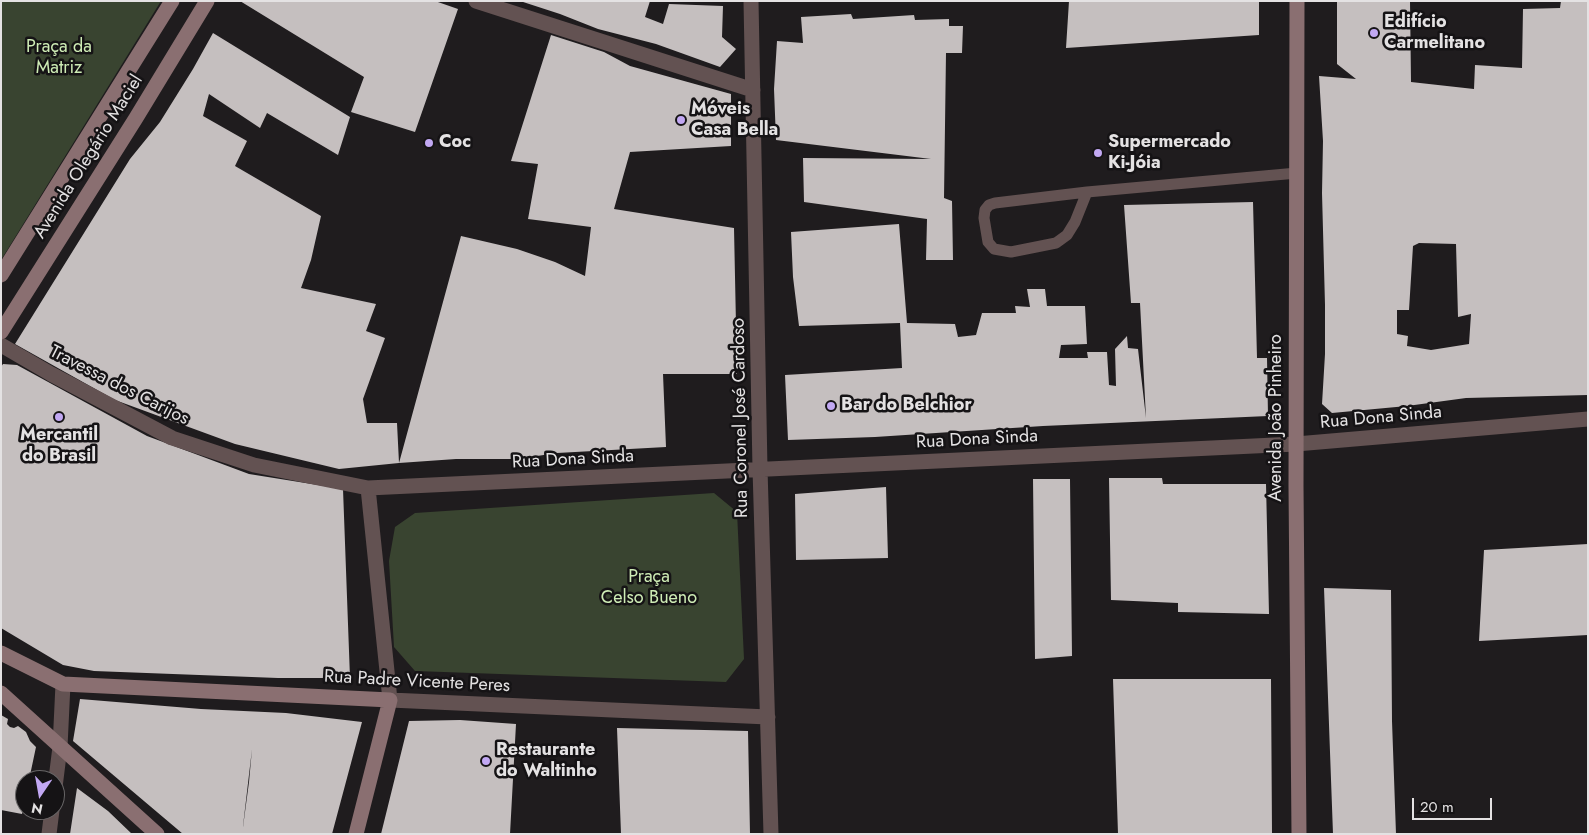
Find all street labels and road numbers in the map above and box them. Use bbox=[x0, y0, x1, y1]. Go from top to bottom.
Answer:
street label: Avenida Olegário Maciel bbox=[30, 71, 148, 243]
street label: Rua Coronel José Cardoso bbox=[728, 318, 754, 518]
street label: Avenida João Pinheiro bbox=[1266, 334, 1288, 502]
street label: Travessa dos Carijos bbox=[46, 342, 192, 430]
street label: Rua Dona Sinda bbox=[1319, 402, 1443, 434]
street label: Rua Dona Sinda bbox=[915, 426, 1039, 454]
street label: Rua Dona Sinda bbox=[511, 446, 635, 474]
street label: Rua Padre Vicente Peres bbox=[323, 666, 511, 698]

